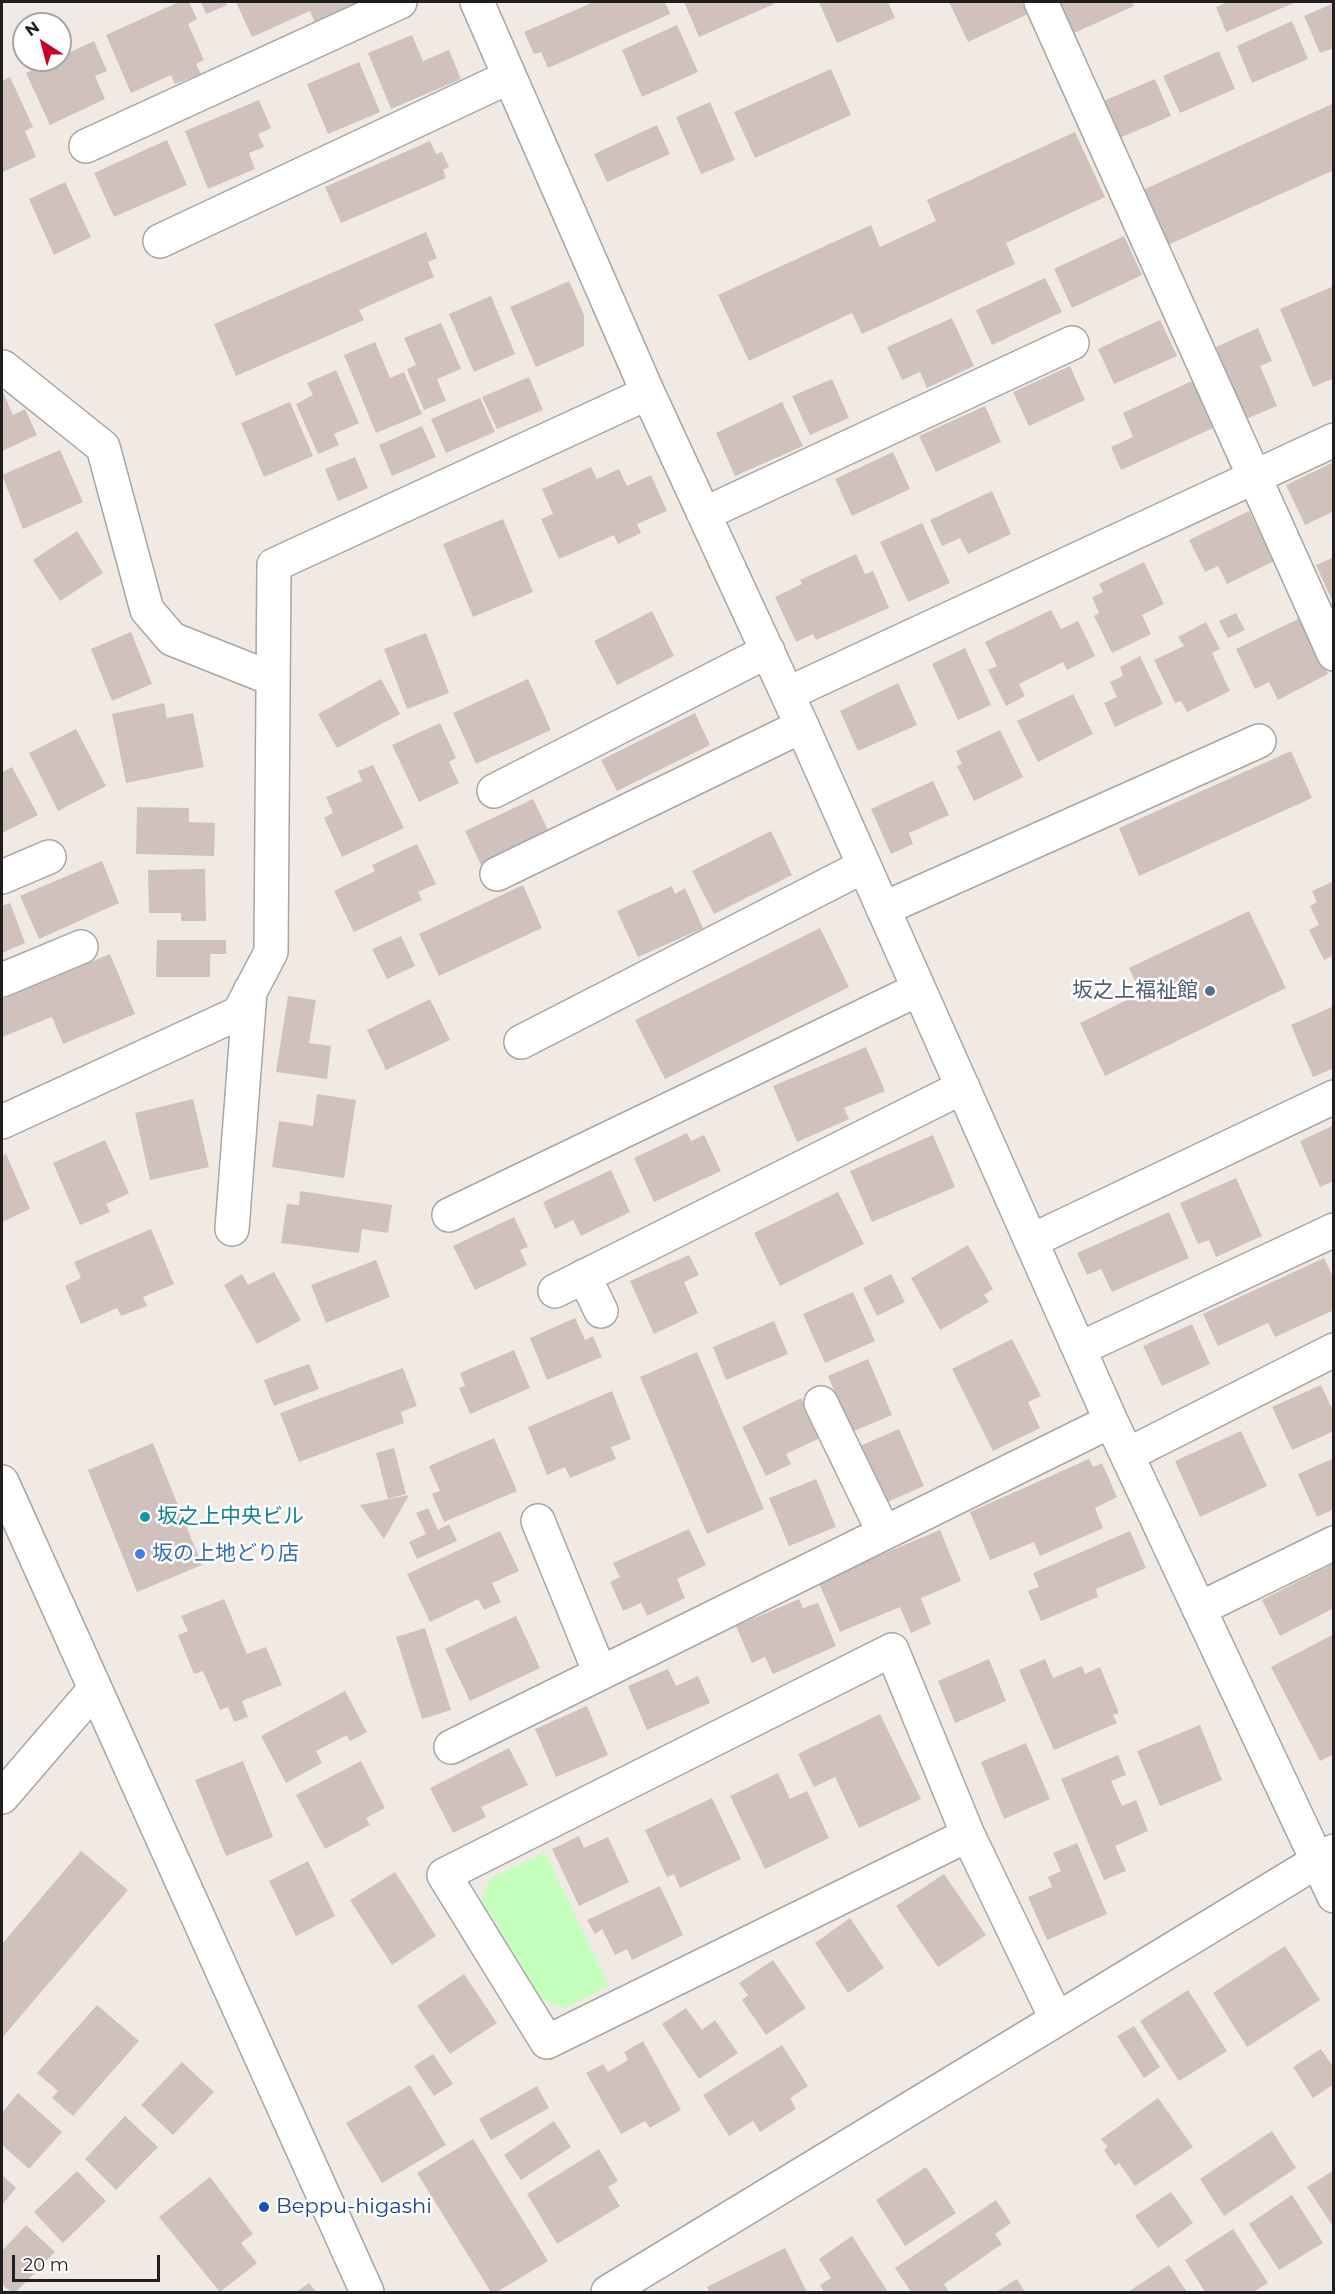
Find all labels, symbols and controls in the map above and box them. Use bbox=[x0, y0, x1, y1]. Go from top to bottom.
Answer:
north arrow bbox=[12, 12, 72, 72]
text: N bbox=[21, 17, 43, 40]
place label: 坂之上福祉館 bbox=[1072, 978, 1198, 1004]
marker: 坂之上福祉館 bbox=[1203, 984, 1217, 998]
place label: 坂之上中央ビル bbox=[157, 1504, 304, 1530]
marker: 坂之上中央ビル bbox=[138, 1510, 152, 1524]
place label: 坂の上地どり店 bbox=[152, 1541, 299, 1567]
marker: 坂の上地どり店 bbox=[133, 1547, 147, 1561]
place label: Beppu-higashi bbox=[276, 2194, 432, 2220]
marker: Beppu-higashi bbox=[257, 2200, 271, 2214]
scale bar bbox=[15, 2243, 164, 2281]
text: 20 m bbox=[23, 2254, 69, 2276]

